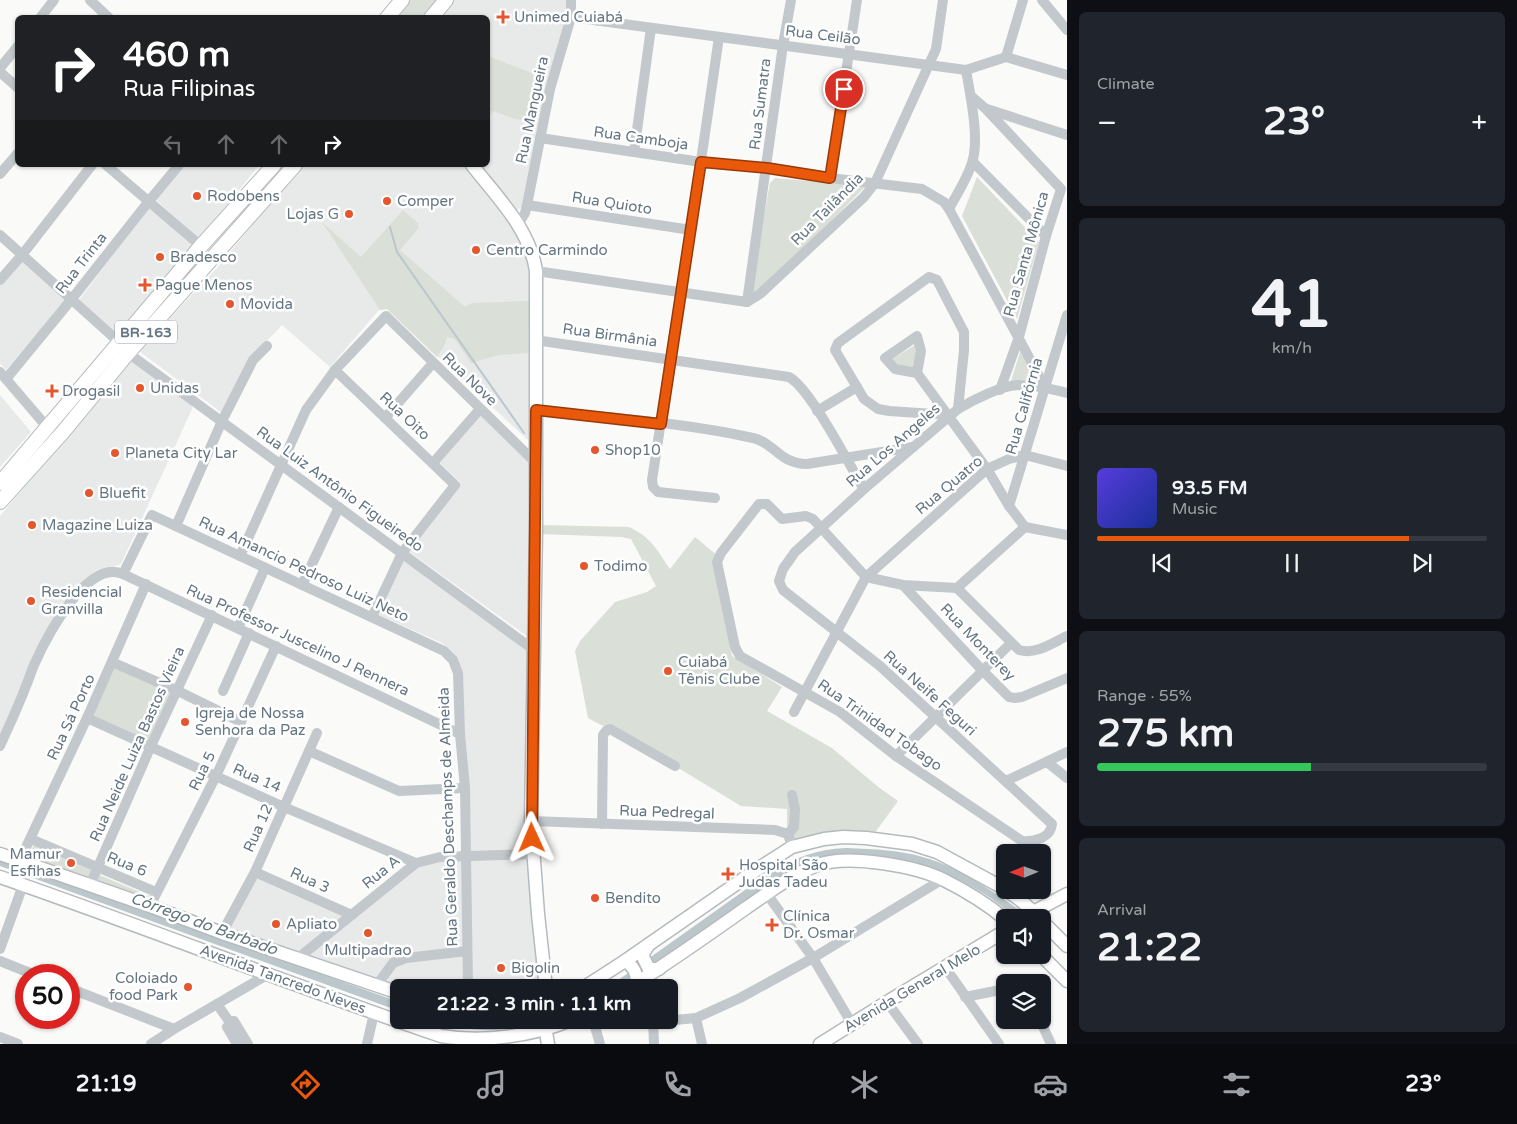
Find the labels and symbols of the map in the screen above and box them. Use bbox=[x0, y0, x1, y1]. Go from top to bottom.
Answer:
place label: Unimed Cuiabá bbox=[514, 8, 623, 26]
marker: Unimed Cuiabá bbox=[496, 10, 510, 24]
street label: Rua Ceilão bbox=[784, 21, 862, 49]
street label: Rua Mangueira bbox=[512, 55, 552, 165]
street label: Rua Sumatra bbox=[745, 57, 775, 151]
pin bbox=[823, 68, 865, 110]
street label: Rua Camboja bbox=[592, 122, 690, 154]
street label: Rua Tailândia bbox=[787, 169, 867, 249]
place label: Rodobens bbox=[207, 187, 280, 205]
street label: Rua Quioto bbox=[571, 188, 653, 218]
street label: Rua Santa Mônica bbox=[999, 189, 1053, 319]
marker: Rodobens bbox=[191, 190, 203, 202]
place label: Comper bbox=[397, 192, 454, 210]
marker: Comper bbox=[381, 195, 393, 207]
place label: Lojas G bbox=[287, 205, 339, 223]
marker: Lojas G bbox=[343, 208, 355, 220]
street label: Rua Trinta bbox=[51, 229, 111, 297]
place label: Centro Carmindo bbox=[486, 241, 608, 259]
marker: Centro Carmindo bbox=[470, 244, 482, 256]
place label: Bradesco bbox=[170, 248, 237, 266]
marker: Bradesco bbox=[154, 251, 166, 263]
place label: Pague Menos bbox=[155, 276, 252, 294]
marker: Pague Menos bbox=[139, 279, 151, 291]
place label: Movida bbox=[240, 295, 293, 313]
marker: Movida bbox=[224, 298, 236, 310]
street label: Rua Birmânia bbox=[562, 319, 658, 351]
road number: BR-163 bbox=[115, 321, 177, 344]
street label: Rua Nove bbox=[439, 348, 501, 410]
street label: Rua Califórnia bbox=[1002, 355, 1046, 457]
place label: Unidas bbox=[150, 379, 199, 397]
place label: Drogasil bbox=[62, 382, 120, 400]
marker: Unidas bbox=[134, 382, 146, 394]
marker: Drogasil bbox=[46, 385, 58, 397]
street label: Rua Oito bbox=[376, 388, 434, 444]
street label: Rua Los Angeles bbox=[842, 399, 944, 491]
street label: Rua Luiz Antônio Figueiredo bbox=[253, 422, 427, 556]
place label: Shop10 bbox=[605, 441, 661, 459]
place label: Planeta City Lar bbox=[125, 444, 238, 462]
marker: Shop10 bbox=[589, 444, 601, 456]
marker: Planeta City Lar bbox=[109, 447, 121, 459]
street label: Rua Quatro bbox=[912, 452, 986, 518]
place label: Bluefit bbox=[99, 484, 146, 502]
marker: Bluefit bbox=[83, 487, 95, 499]
street label: Rua Amancio Pedroso Luiz Neto bbox=[196, 512, 412, 626]
place label: Magazine Luiza bbox=[42, 516, 153, 534]
marker: Magazine Luiza bbox=[26, 519, 38, 531]
place label: Todimo bbox=[594, 557, 647, 575]
marker: Todimo bbox=[578, 560, 590, 572]
street label: Rua Professor Juscelino J Rennera bbox=[184, 580, 412, 700]
place label: Residencial Granvilla bbox=[41, 583, 122, 618]
marker: Residencial Granvilla bbox=[25, 595, 37, 607]
street label: Rua Monterey bbox=[937, 600, 1019, 684]
street label: Rua Neide Luiza Bastos Vieira bbox=[86, 644, 188, 844]
street label: Rua Neife Feguri bbox=[880, 647, 980, 739]
place label: Cuiabá Tênis Clube bbox=[678, 653, 760, 688]
marker: Cuiabá Tênis Clube bbox=[662, 665, 674, 677]
street label: Rua Sá Porto bbox=[43, 671, 99, 763]
street label: Rua Trinidad Tobago bbox=[814, 675, 946, 775]
street label: Rua Geraldo Deschamps de Almeida bbox=[434, 687, 462, 947]
place label: Igreja de Nossa Senhora da Paz bbox=[195, 704, 306, 739]
marker: Igreja de Nossa Senhora da Paz bbox=[179, 716, 191, 728]
street label: Rua 5 bbox=[185, 748, 219, 794]
street label: Rua 14 bbox=[230, 759, 284, 797]
street label: Rua 12 bbox=[239, 801, 277, 855]
street label: Rua Pedregal bbox=[619, 801, 715, 823]
position arrow bbox=[505, 811, 557, 863]
north arrow bbox=[996, 844, 1051, 899]
place label: Mamur Esfihas bbox=[9, 845, 61, 880]
street label: Rua 6 bbox=[104, 848, 150, 880]
street label: Rua A bbox=[358, 851, 404, 893]
place label: Hospital São Judas Tadeu bbox=[739, 856, 828, 891]
marker: Mamur Esfihas bbox=[65, 857, 77, 869]
street label: Rua 3 bbox=[287, 863, 333, 897]
marker: Hospital São Judas Tadeu bbox=[721, 867, 735, 881]
water label: Córrego do Barbado bbox=[128, 888, 281, 960]
place label: Bendito bbox=[605, 889, 661, 907]
marker: Bendito bbox=[589, 892, 601, 904]
place label: Clínica Dr. Osmar bbox=[783, 907, 855, 942]
place label: Apliato bbox=[286, 915, 337, 933]
marker: Apliato bbox=[270, 918, 282, 930]
marker: Clínica Dr. Osmar bbox=[765, 918, 779, 932]
marker: Multipadrao bbox=[362, 927, 374, 939]
street label: Avenida General Melo bbox=[840, 940, 984, 1036]
street label: Avenida Tancredo Neves bbox=[197, 941, 369, 1017]
place label: Multipadrao bbox=[324, 941, 412, 959]
place label: Bigolin bbox=[511, 959, 560, 977]
marker: Bigolin bbox=[495, 962, 507, 974]
speed limit sign: 50 bbox=[15, 964, 80, 1029]
place label: Coloiado food Park bbox=[109, 969, 178, 1004]
marker: Coloiado food Park bbox=[182, 981, 194, 993]

